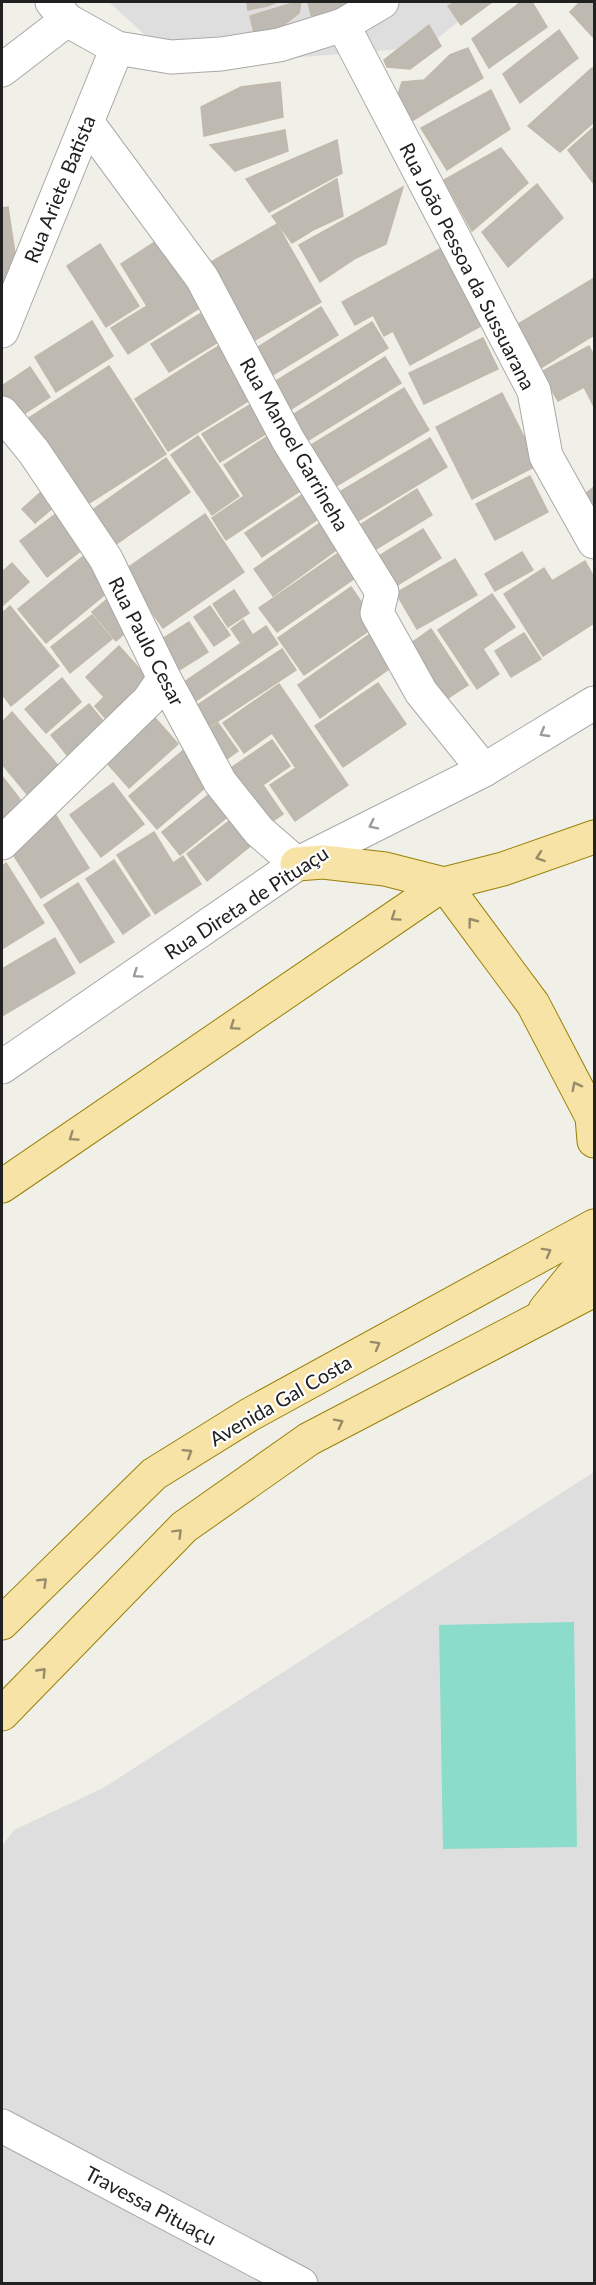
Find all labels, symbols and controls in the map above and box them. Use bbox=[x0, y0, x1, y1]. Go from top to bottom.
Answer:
street label: Rua Ariete Batista bbox=[18, 112, 100, 266]
street label: Rua João Pessoa da Sussuarana bbox=[395, 138, 541, 394]
street label: Rua Manoel Garrineha bbox=[236, 353, 354, 535]
street label: Rua Paulo Cesar bbox=[104, 572, 190, 710]
one-way arrow bbox=[540, 726, 551, 737]
one-way arrow bbox=[368, 818, 379, 830]
street label: Rua Direta de Pituaçu bbox=[160, 840, 332, 964]
one-way arrow bbox=[535, 850, 546, 862]
one-way arrow bbox=[391, 910, 402, 921]
one-way arrow bbox=[468, 917, 479, 928]
one-way arrow bbox=[133, 967, 144, 978]
one-way arrow bbox=[230, 1019, 241, 1030]
one-way arrow bbox=[572, 1082, 583, 1092]
one-way arrow bbox=[69, 1130, 80, 1141]
one-way arrow bbox=[541, 1248, 551, 1259]
one-way arrow bbox=[370, 1341, 380, 1352]
street label: Avenida Gal Costa bbox=[205, 1350, 355, 1450]
one-way arrow bbox=[333, 1419, 343, 1430]
one-way arrow bbox=[182, 1449, 193, 1460]
one-way arrow bbox=[171, 1529, 182, 1540]
one-way arrow bbox=[37, 1578, 47, 1589]
one-way arrow bbox=[35, 1669, 46, 1680]
street label: Travessa Pituaçu bbox=[81, 2160, 221, 2250]

